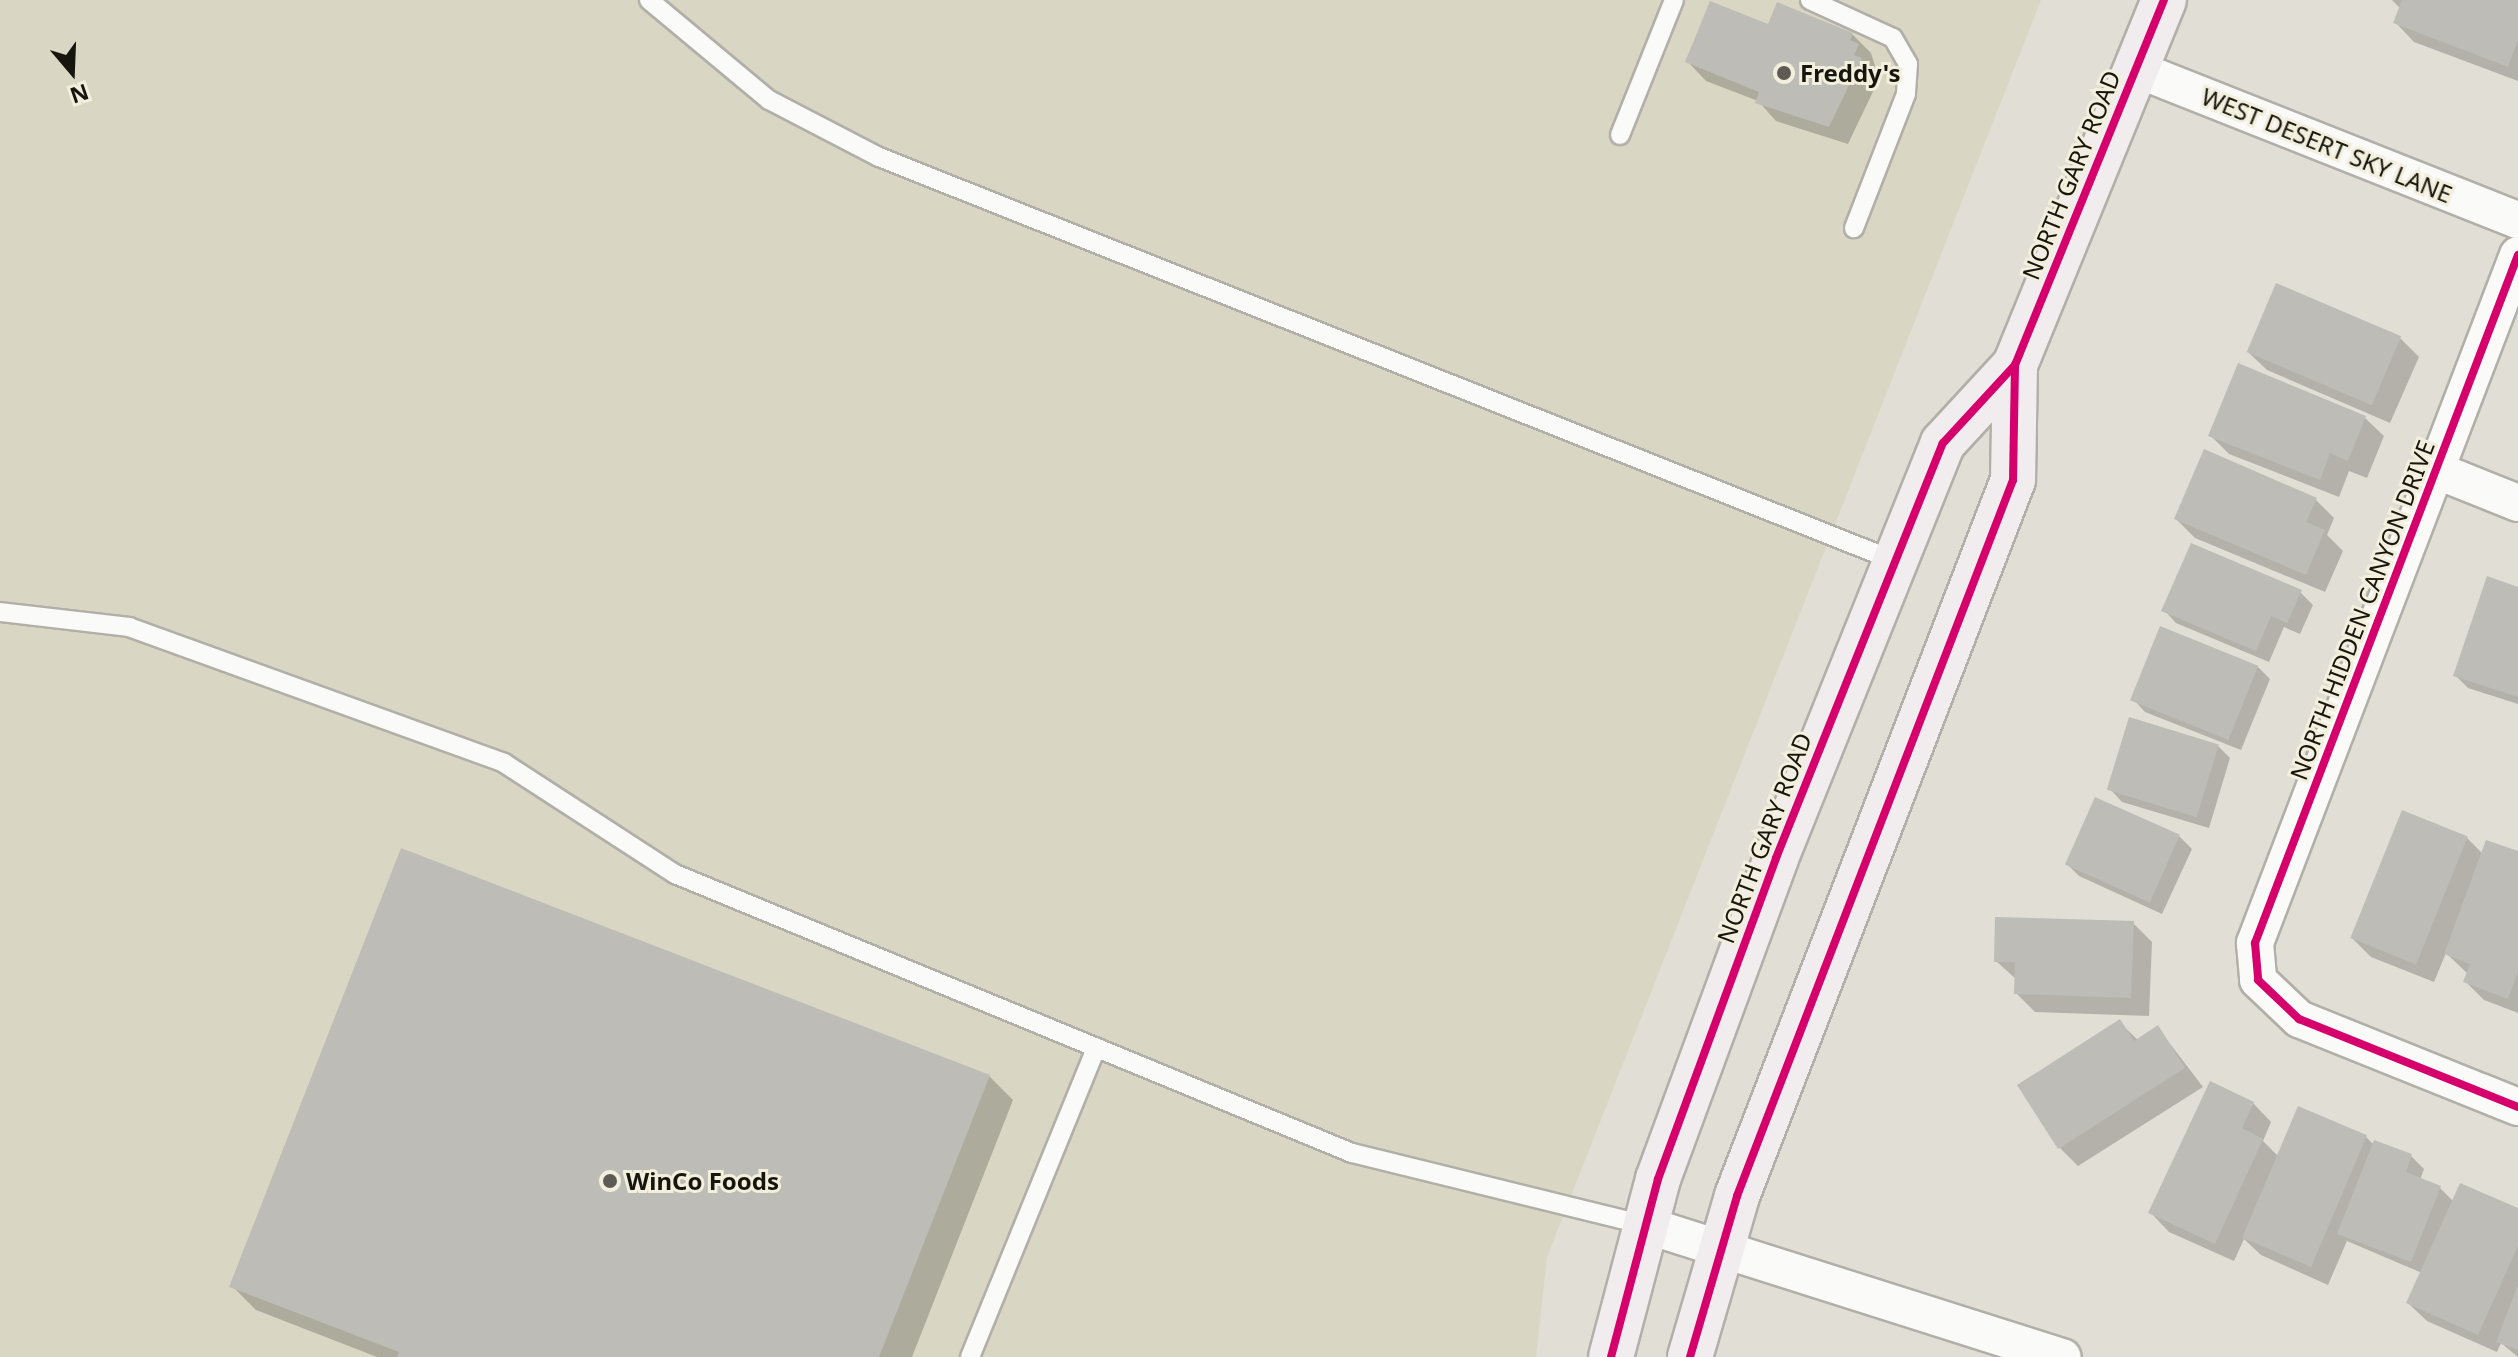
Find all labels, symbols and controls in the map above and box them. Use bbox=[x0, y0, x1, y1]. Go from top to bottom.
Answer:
north arrow bbox=[32, 32, 112, 112]
place label: Freddy's bbox=[1800, 59, 1900, 87]
marker: Freddy's bbox=[1775, 64, 1793, 82]
street label: NORTH GARY ROAD bbox=[2016, 66, 2126, 284]
text: N bbox=[66, 78, 93, 112]
street label: WEST DESERT SKY LANE bbox=[2198, 82, 2456, 208]
street label: NORTH HIDDEN CANYON DRIVE bbox=[2284, 436, 2440, 784]
street label: NORTH GARY ROAD bbox=[1711, 729, 1817, 947]
place label: WinCo Foods bbox=[626, 1167, 779, 1195]
marker: WinCo Foods bbox=[601, 1172, 619, 1190]

